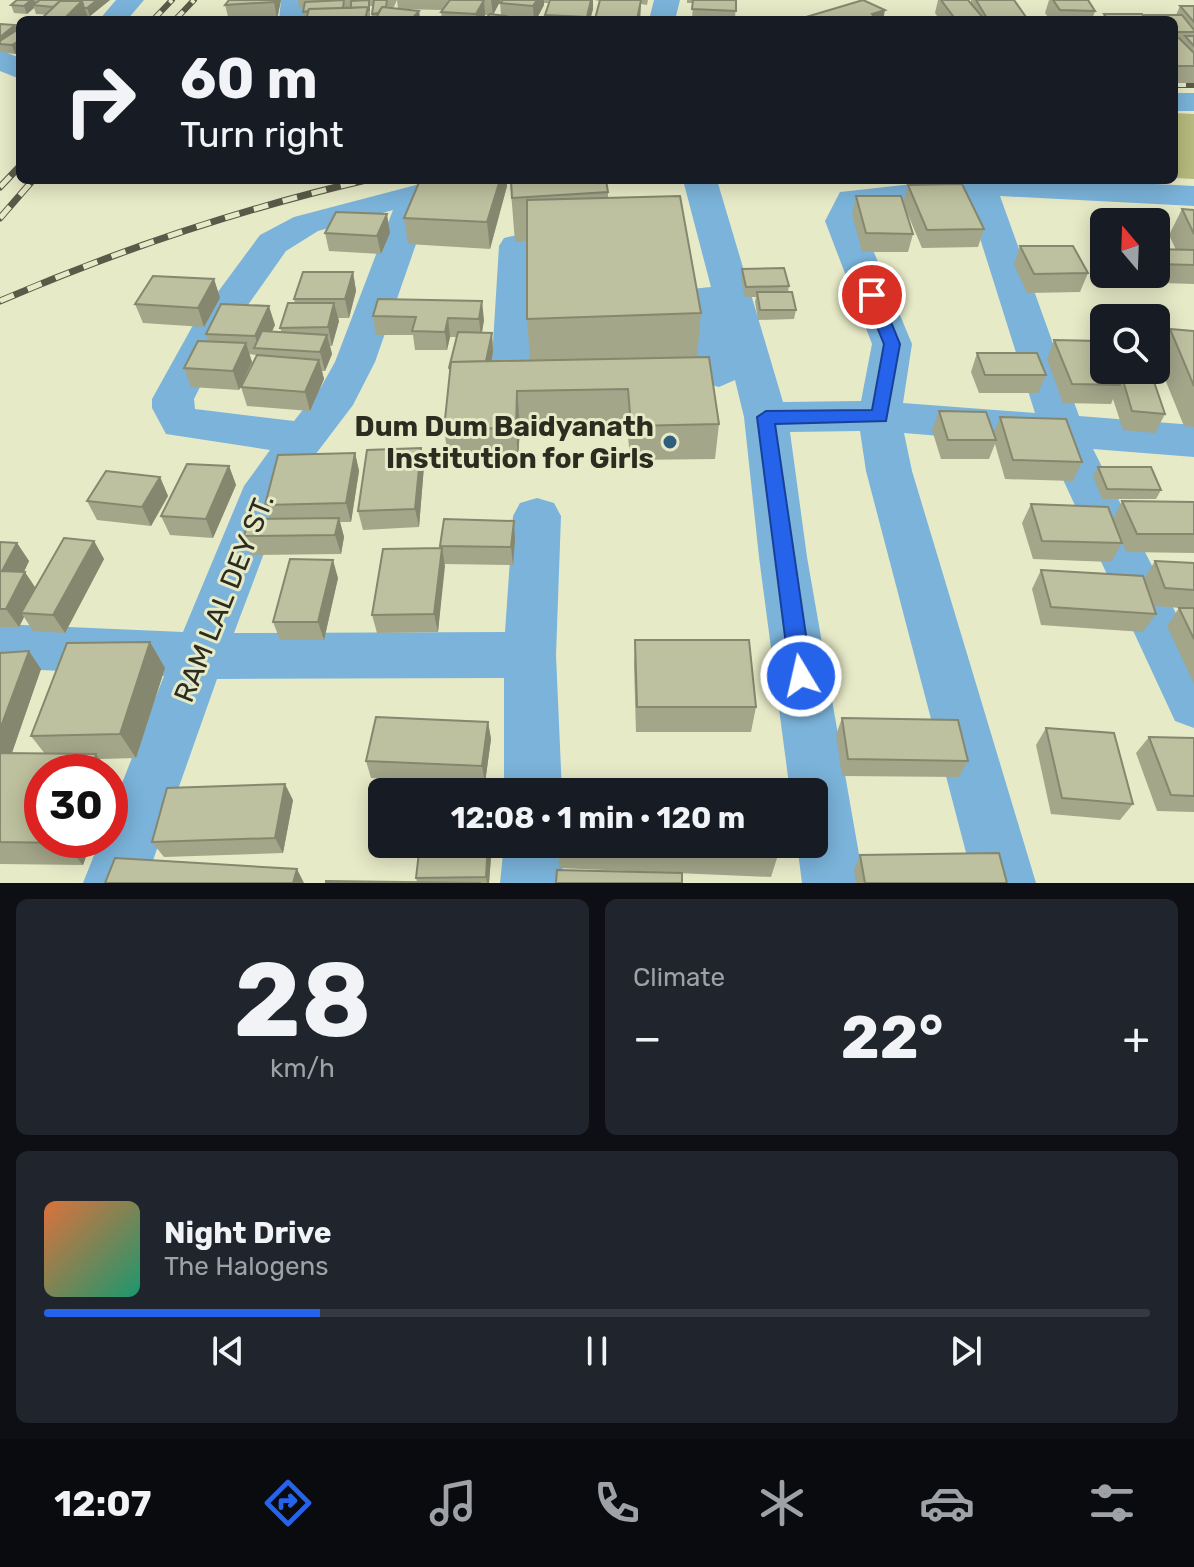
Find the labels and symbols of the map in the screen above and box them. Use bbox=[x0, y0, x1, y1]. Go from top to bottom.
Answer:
north arrow bbox=[1090, 208, 1170, 288]
pin bbox=[838, 261, 906, 329]
place label: Dum Dum Baidyanath Institution for Girls bbox=[355, 410, 654, 475]
marker: Dum Dum Baidyanath Institution for Girls bbox=[661, 433, 679, 451]
street label: RAM LAL DEY ST. bbox=[167, 489, 281, 707]
position arrow bbox=[759, 634, 843, 718]
speed limit sign: 30 bbox=[24, 754, 128, 858]

